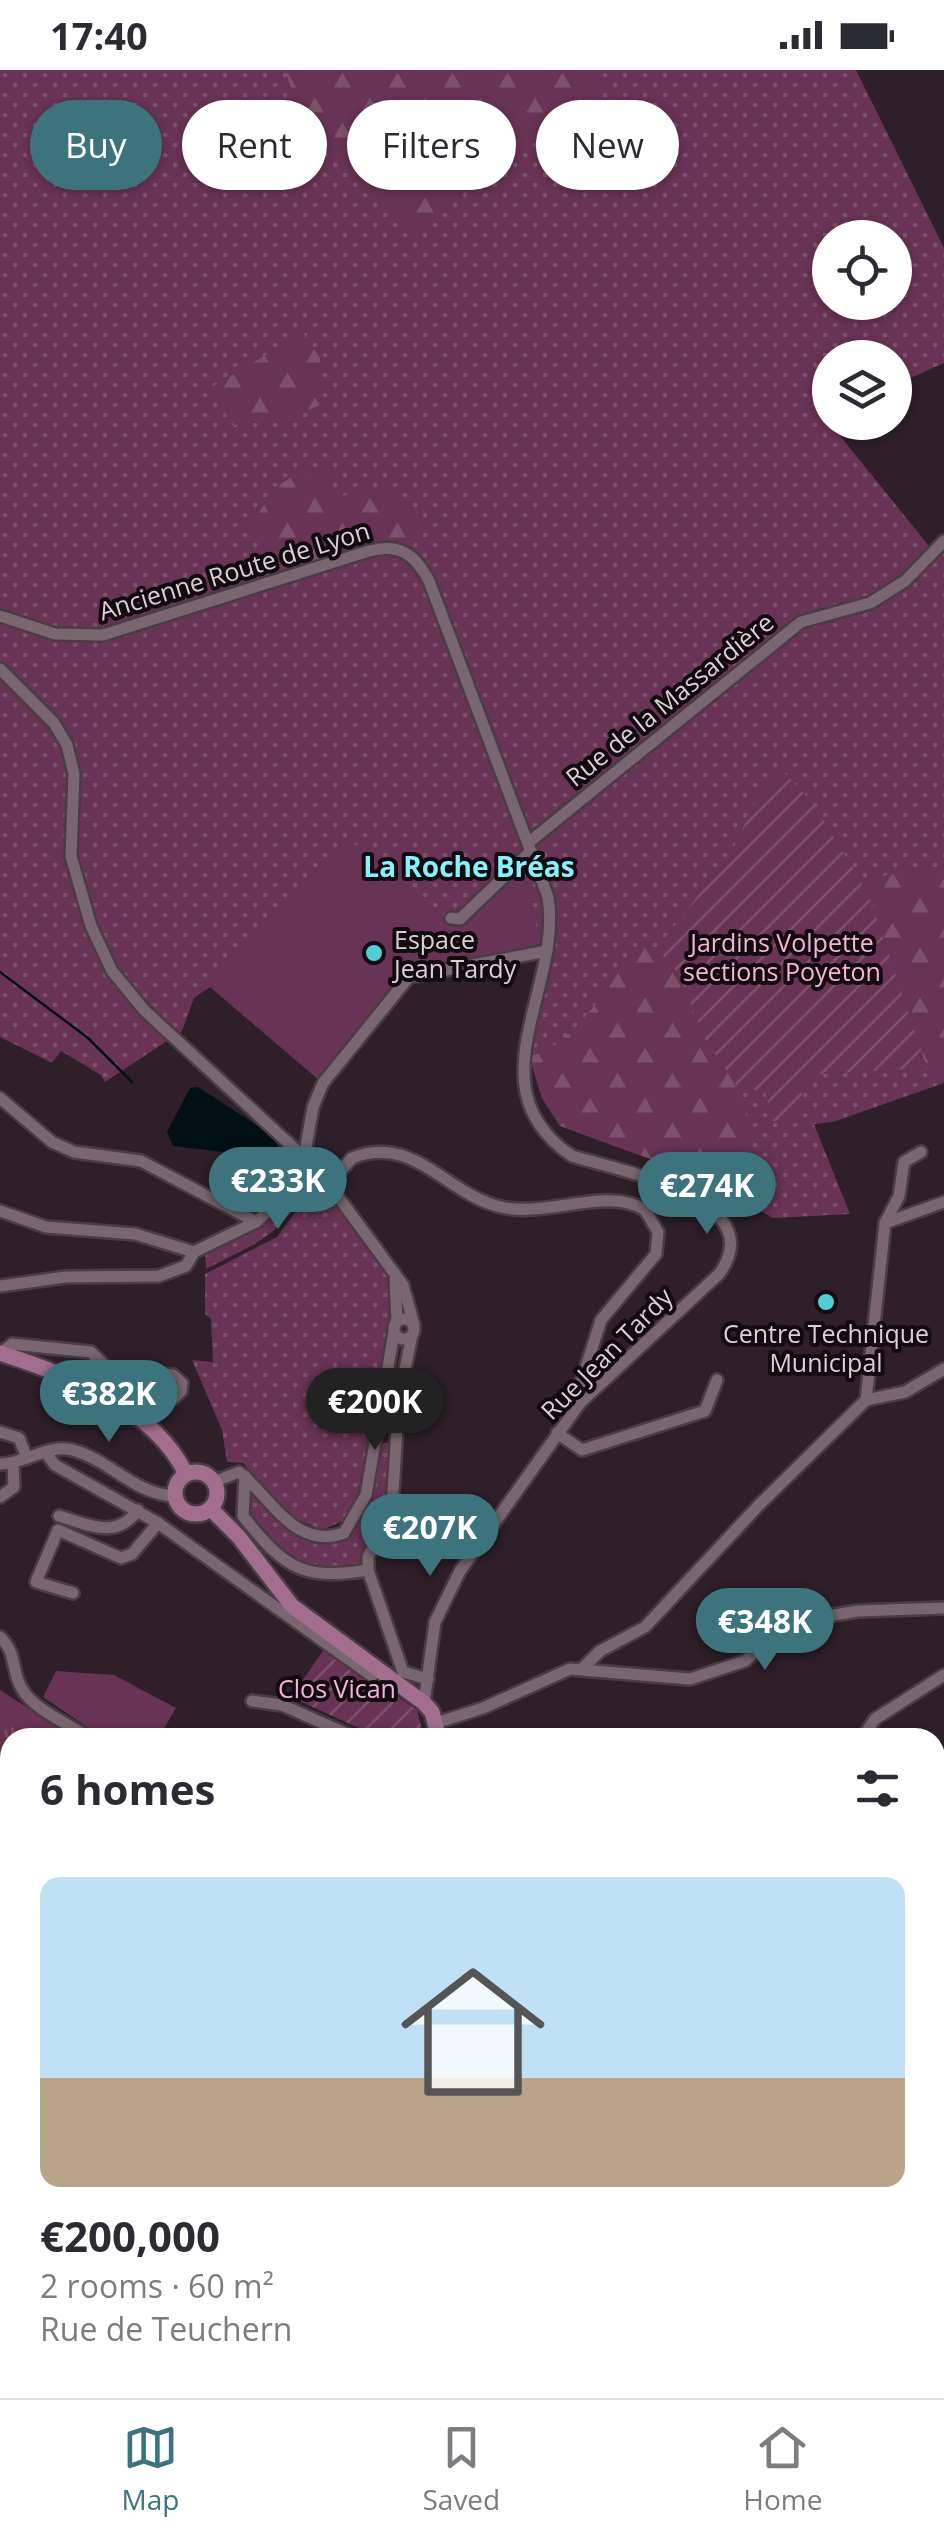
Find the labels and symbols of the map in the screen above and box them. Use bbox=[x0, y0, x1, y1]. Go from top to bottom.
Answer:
street label: Ancienne Route de Lyon bbox=[94, 513, 374, 627]
street label: Rue de la Massardière bbox=[558, 605, 780, 793]
district label: La Roche Bréas bbox=[363, 847, 575, 885]
place label: Espace Jean Tardy bbox=[392, 922, 517, 985]
park label: Jardins Volpette sections Poyeton bbox=[683, 925, 881, 988]
marker: Espace Jean Tardy bbox=[363, 942, 385, 964]
pin: €233K bbox=[208, 1147, 348, 1232]
pin: €274K bbox=[637, 1152, 777, 1237]
street label: Rue Jean Tardy bbox=[533, 1279, 680, 1426]
marker: Centre Technique Municipal bbox=[815, 1291, 837, 1313]
place label: Centre Technique Municipal bbox=[723, 1316, 929, 1379]
pin: €382K bbox=[39, 1360, 179, 1445]
pin: €200K bbox=[305, 1368, 445, 1453]
pin: €207K bbox=[360, 1494, 500, 1579]
pin: €348K bbox=[695, 1588, 835, 1673]
park label: Clos Vican bbox=[278, 1671, 396, 1705]

